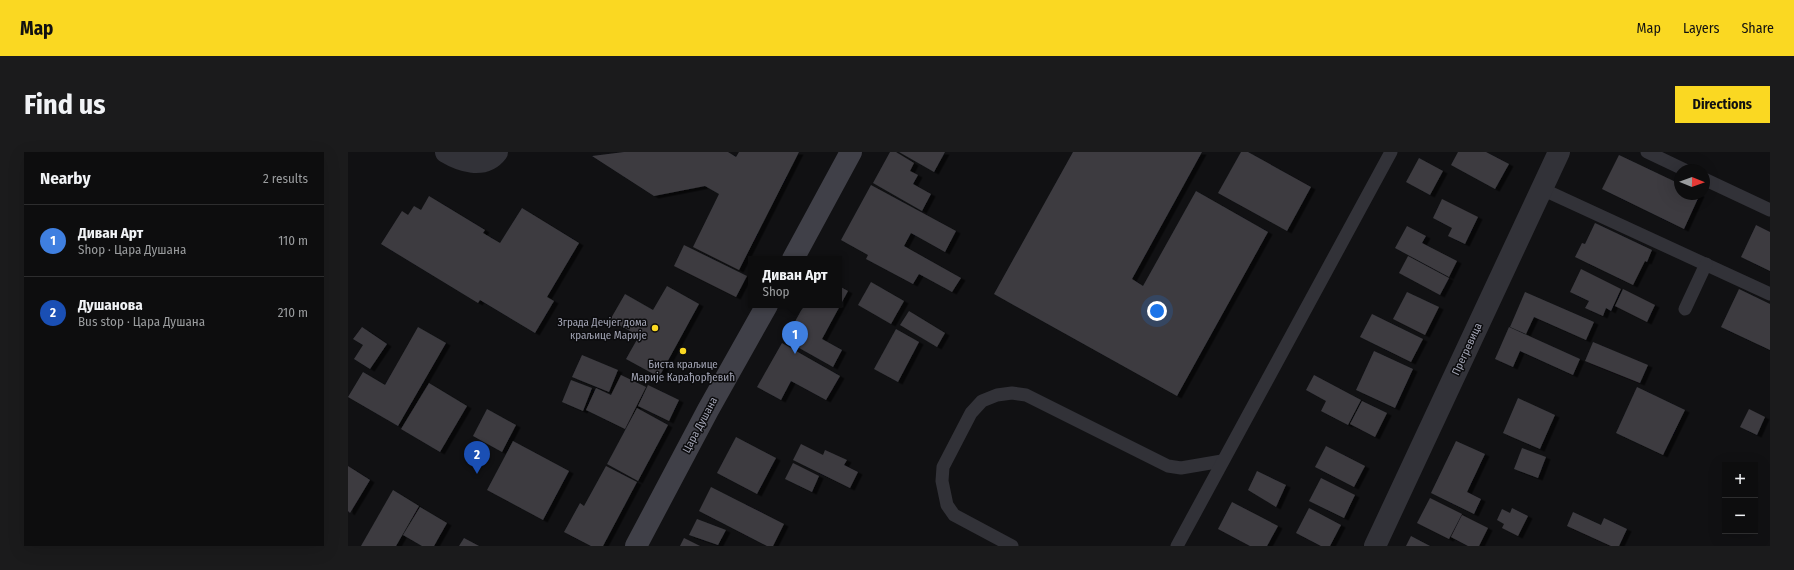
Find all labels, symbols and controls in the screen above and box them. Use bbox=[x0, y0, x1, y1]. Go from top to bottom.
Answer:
text: Map bbox=[20, 17, 53, 40]
text: Map bbox=[1637, 20, 1661, 37]
text: Layers bbox=[1683, 20, 1719, 37]
text: Share bbox=[1741, 20, 1774, 37]
button: Directions bbox=[1675, 86, 1770, 123]
text: Find us bbox=[24, 88, 106, 121]
north arrow bbox=[1674, 164, 1710, 200]
text: Nearby bbox=[40, 168, 91, 189]
text: 2 results bbox=[263, 171, 308, 186]
text: Диван Арт bbox=[78, 224, 143, 242]
text: 1 bbox=[50, 233, 56, 248]
text: 110 m bbox=[278, 233, 308, 248]
text: Shop · Цара Душана bbox=[78, 242, 186, 257]
popup bbox=[748, 256, 842, 308]
text: Диван Арт bbox=[762, 266, 828, 284]
text: Shop bbox=[762, 284, 790, 299]
text: Душанова bbox=[78, 296, 143, 314]
your location bbox=[1147, 301, 1167, 321]
text: 2 bbox=[50, 305, 56, 320]
text: 210 m bbox=[278, 305, 308, 320]
text: Bus stop · Цара Душана bbox=[78, 314, 205, 329]
place label: Зграда Дечјег дома краљице Марије bbox=[557, 316, 647, 342]
pin: 1 bbox=[782, 321, 808, 354]
street label: Прегревица bbox=[1449, 321, 1485, 377]
marker: Зграда Дечјег дома краљице Марије bbox=[650, 323, 660, 333]
marker: Биста краљице Марије Карађорђевић bbox=[678, 346, 688, 356]
place label: Биста краљице Марије Карађорђевић bbox=[631, 358, 735, 384]
street label: Цара Душана bbox=[680, 395, 720, 455]
pin: 2 bbox=[464, 441, 490, 474]
map controls bbox=[1722, 462, 1758, 534]
button: + bbox=[1722, 462, 1758, 498]
button: − bbox=[1722, 498, 1758, 534]

